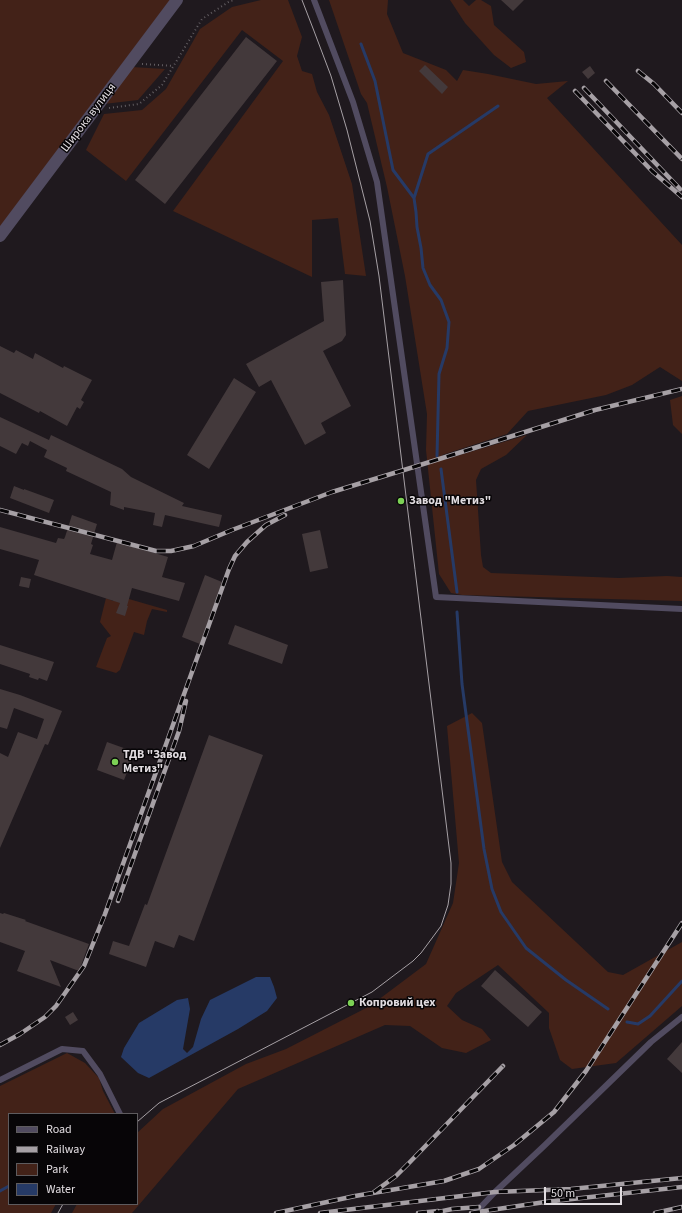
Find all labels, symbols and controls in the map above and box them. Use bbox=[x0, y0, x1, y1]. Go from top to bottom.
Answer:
street label: Широка вулиця bbox=[58, 81, 120, 155]
place label: Завод "Метиз" bbox=[409, 494, 491, 508]
marker: Завод "Метиз" bbox=[396, 496, 406, 506]
place label: ТДВ "Завод Метиз" bbox=[123, 748, 186, 776]
marker: ТДВ "Завод Метиз" bbox=[110, 757, 120, 767]
place label: Копровий цех bbox=[359, 996, 435, 1010]
marker: Копровий цех bbox=[346, 998, 356, 1008]
legend bbox=[8, 1113, 138, 1205]
text: Road bbox=[46, 1121, 72, 1138]
text: Railway bbox=[46, 1141, 85, 1158]
text: Park bbox=[46, 1161, 68, 1178]
scale bar bbox=[546, 1179, 624, 1205]
text: Water bbox=[46, 1181, 75, 1198]
text: 50 m bbox=[551, 1185, 575, 1202]

